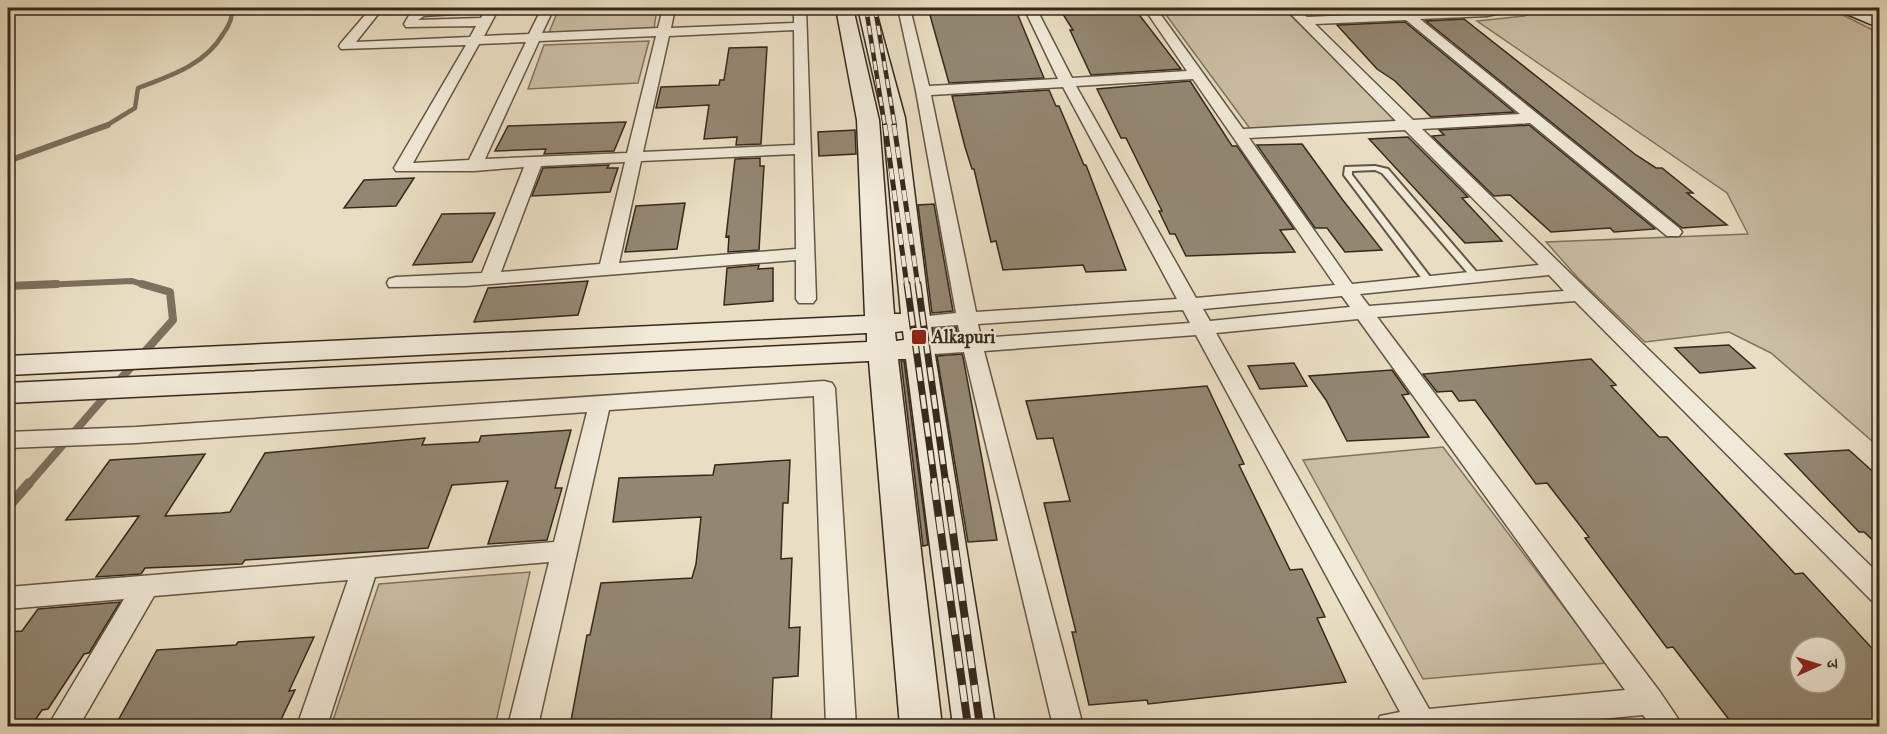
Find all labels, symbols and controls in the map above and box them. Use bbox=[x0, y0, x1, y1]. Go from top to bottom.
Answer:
place label: Alkapuri bbox=[931, 326, 996, 349]
marker: Alkapuri bbox=[910, 328, 928, 346]
north arrow bbox=[1788, 635, 1848, 695]
text: उ bbox=[1823, 658, 1842, 671]

